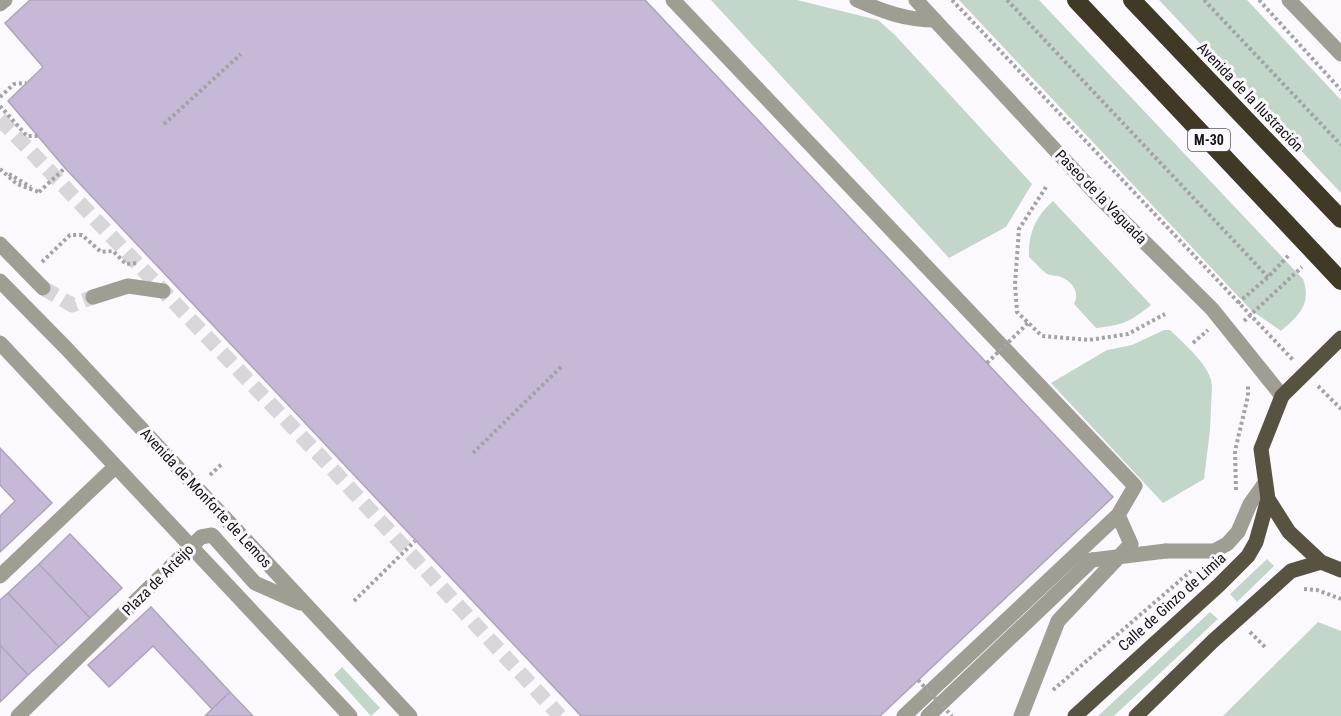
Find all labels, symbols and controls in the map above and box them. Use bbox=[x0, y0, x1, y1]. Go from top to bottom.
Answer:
street label: Avenida de la Ilustración bbox=[1193, 39, 1307, 155]
road number: M-30 bbox=[1188, 129, 1230, 151]
street label: Paseo de la Vaguada bbox=[1051, 146, 1151, 248]
street label: Avenida de Monforte de Lemos bbox=[137, 424, 276, 572]
street label: Plaza de Arteijo bbox=[119, 541, 197, 619]
street label: Calle de Ginzo de Limia bbox=[1115, 549, 1229, 655]

